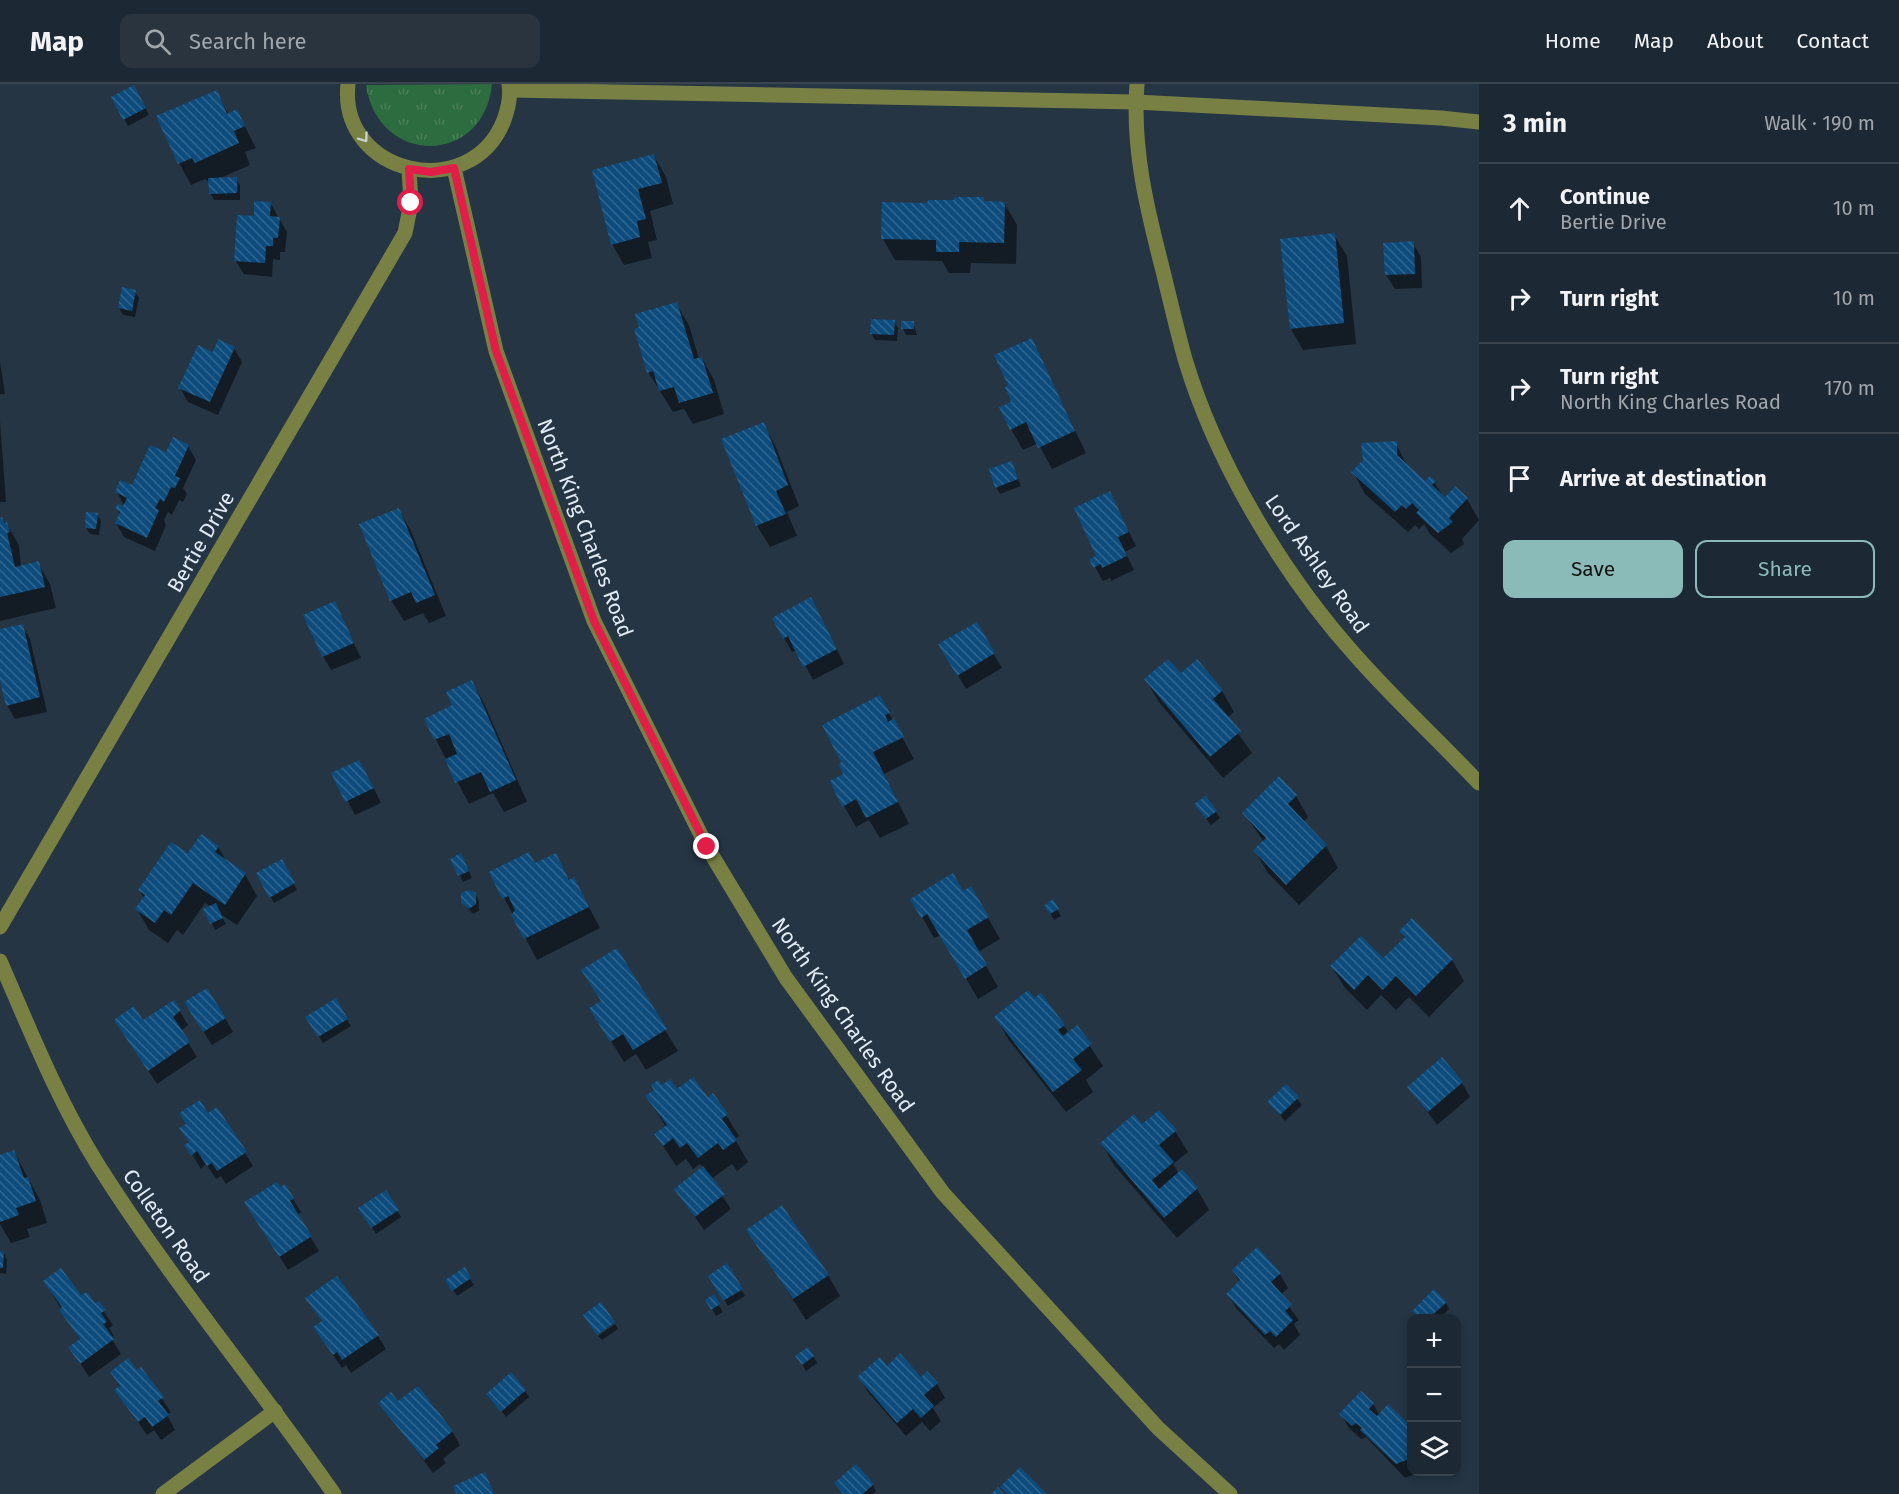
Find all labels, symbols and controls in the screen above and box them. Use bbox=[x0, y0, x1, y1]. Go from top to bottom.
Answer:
search box bbox=[120, 14, 540, 68]
text: Map bbox=[30, 25, 84, 58]
icon: search bbox=[141, 25, 174, 58]
text: Search here bbox=[189, 28, 307, 55]
text: Home bbox=[1545, 28, 1601, 54]
text: Map bbox=[1634, 28, 1674, 54]
text: About bbox=[1707, 28, 1764, 54]
text: Contact bbox=[1797, 28, 1869, 54]
text: 3 min bbox=[1503, 108, 1567, 139]
text: Walk · 190 m bbox=[1764, 111, 1875, 135]
one-way arrow bbox=[357, 132, 368, 143]
text: Continue bbox=[1560, 183, 1650, 210]
route start bbox=[397, 189, 423, 215]
icon: ahead bbox=[1503, 192, 1536, 225]
text: 10 m bbox=[1833, 196, 1875, 220]
text: Bertie Drive bbox=[1560, 210, 1667, 234]
icon: right bbox=[1503, 282, 1536, 315]
text: Turn right bbox=[1560, 285, 1659, 312]
text: 10 m bbox=[1833, 286, 1875, 310]
text: Turn right bbox=[1560, 363, 1659, 390]
icon: right bbox=[1503, 372, 1536, 405]
text: 170 m bbox=[1824, 376, 1875, 400]
text: North King Charles Road bbox=[1560, 390, 1781, 414]
street label: North King Charles Road bbox=[531, 415, 639, 641]
icon: arrive bbox=[1503, 462, 1536, 495]
text: Arrive at destination bbox=[1560, 465, 1767, 492]
street label: Bertie Drive bbox=[162, 487, 240, 597]
street label: Lord Ashley Road bbox=[1259, 490, 1375, 638]
button: Save bbox=[1503, 540, 1683, 598]
button: Share bbox=[1695, 540, 1875, 598]
route end bbox=[693, 833, 719, 859]
street label: North King Charles Road bbox=[766, 913, 920, 1117]
street label: Colleton Road bbox=[117, 1164, 215, 1288]
map controls bbox=[1407, 1314, 1461, 1476]
button: + bbox=[1407, 1314, 1461, 1368]
button: − bbox=[1407, 1368, 1461, 1422]
button: layers bbox=[1407, 1422, 1461, 1476]

